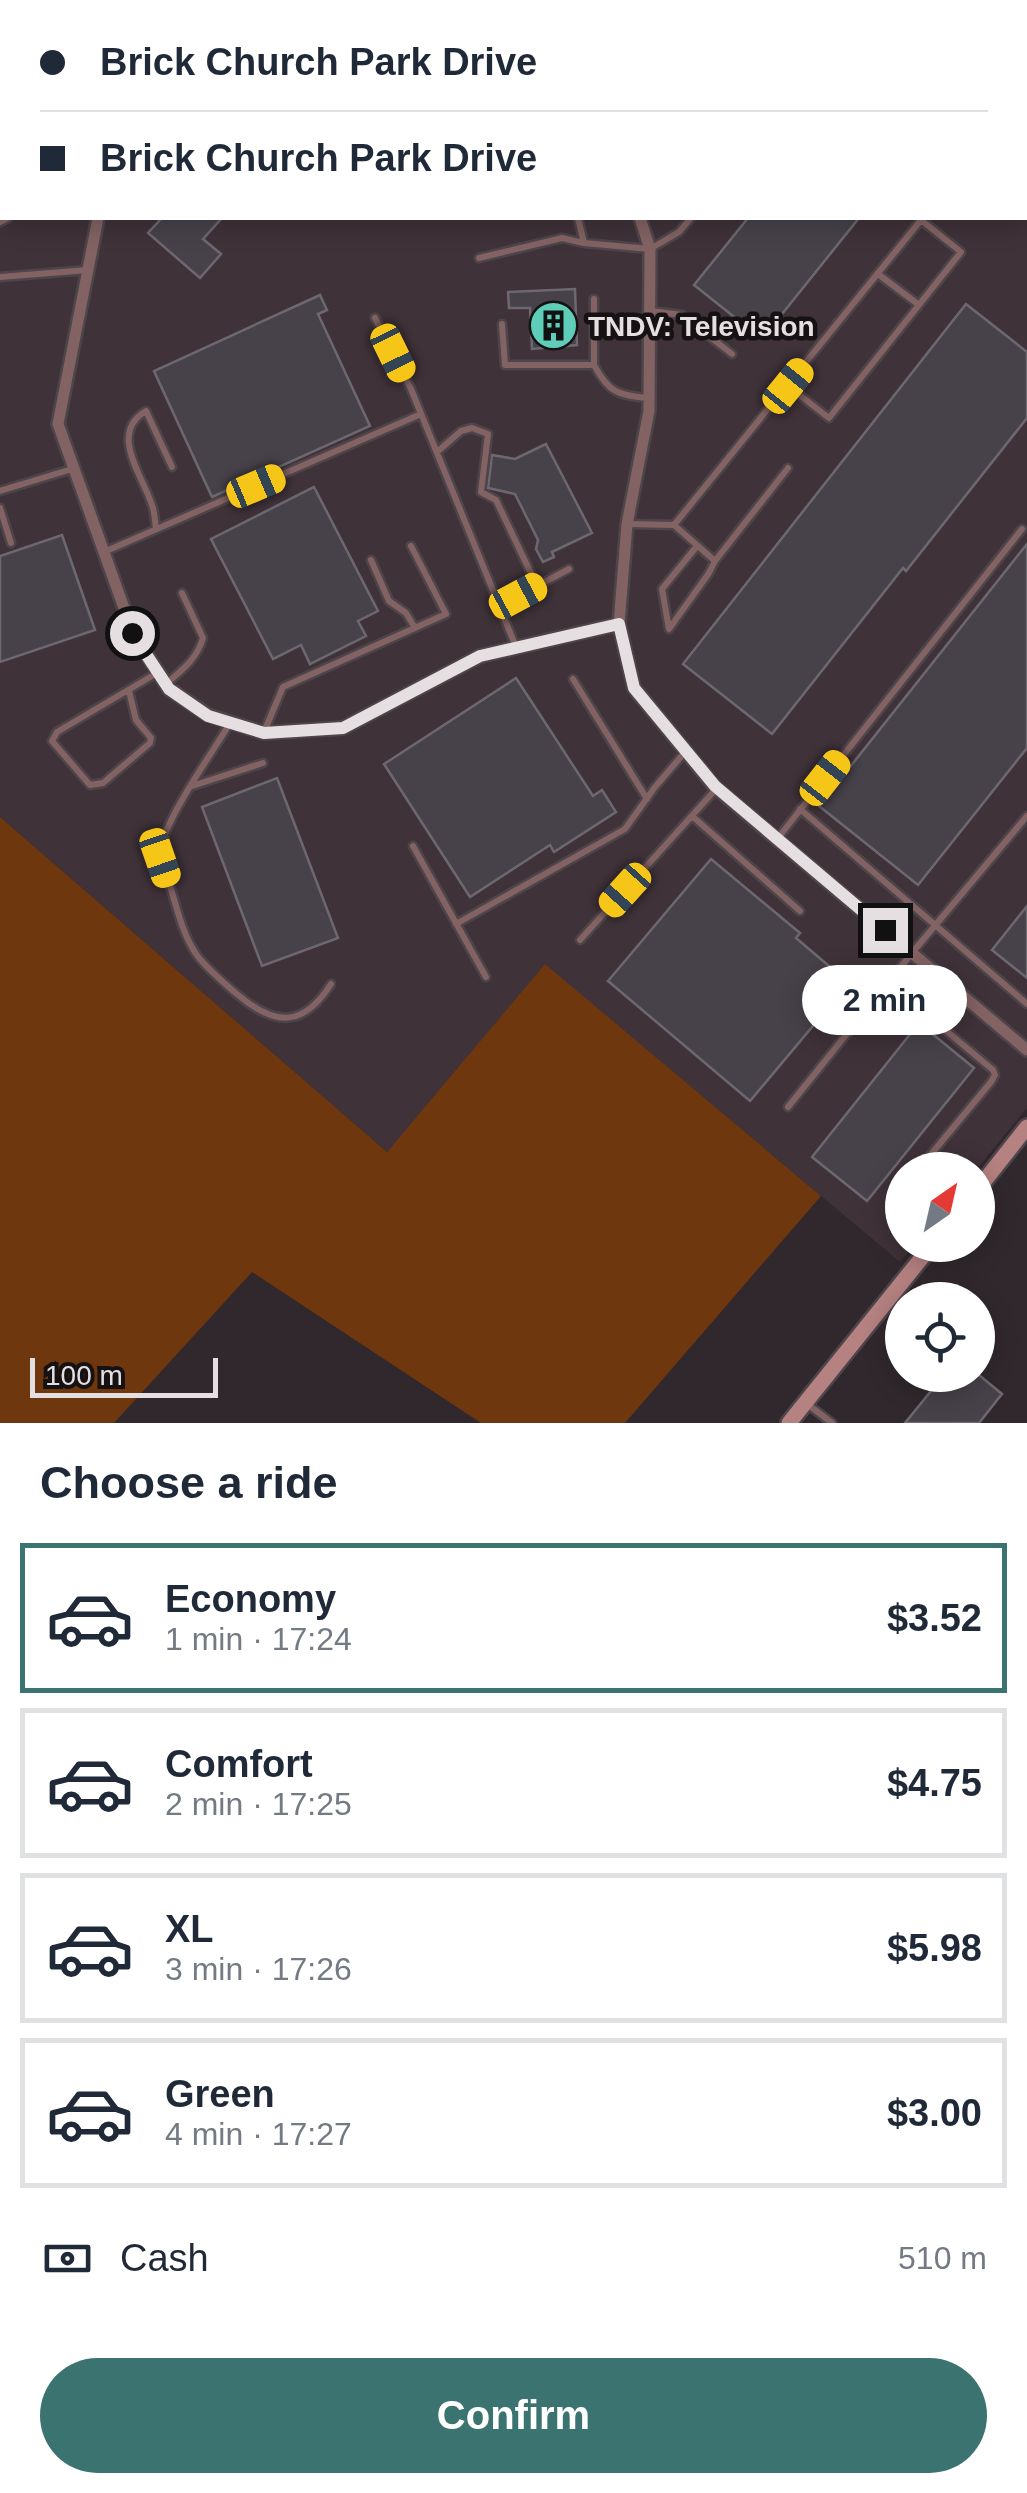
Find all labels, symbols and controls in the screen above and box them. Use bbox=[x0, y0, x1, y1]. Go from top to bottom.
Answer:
text: Brick Church Park Drive bbox=[100, 41, 537, 83]
text: Brick Church Park Drive bbox=[100, 137, 537, 179]
building icon: TNDV: Television bbox=[527, 300, 579, 352]
place label: TNDV: Television bbox=[588, 311, 815, 342]
car bbox=[366, 319, 420, 387]
car bbox=[757, 353, 819, 419]
car bbox=[223, 460, 289, 512]
car bbox=[484, 569, 552, 623]
route start bbox=[110, 611, 155, 656]
car bbox=[795, 745, 855, 811]
car bbox=[136, 825, 184, 891]
car bbox=[594, 858, 656, 922]
route end bbox=[863, 908, 908, 953]
callout: 2 min bbox=[802, 965, 968, 1035]
text: 2 min bbox=[843, 982, 926, 1018]
north arrow bbox=[885, 1152, 995, 1262]
map controls bbox=[885, 1152, 995, 1392]
button: locate bbox=[885, 1282, 995, 1392]
scale bar bbox=[30, 1353, 218, 1398]
text: 100 m bbox=[45, 1360, 123, 1391]
text: Choose a ride bbox=[40, 1457, 338, 1508]
icon: car bbox=[45, 1573, 135, 1663]
text: Economy bbox=[165, 1578, 336, 1620]
text: $3.52 bbox=[887, 1597, 982, 1639]
text: 1 min · 17:24 bbox=[165, 1621, 352, 1657]
icon: car bbox=[45, 1738, 135, 1828]
text: Comfort bbox=[165, 1743, 313, 1785]
text: $4.75 bbox=[887, 1762, 982, 1804]
text: 2 min · 17:25 bbox=[165, 1786, 352, 1822]
icon: car bbox=[45, 1903, 135, 1993]
text: XL bbox=[165, 1908, 214, 1950]
text: $5.98 bbox=[887, 1927, 982, 1969]
text: 3 min · 17:26 bbox=[165, 1951, 352, 1987]
icon: car bbox=[45, 2068, 135, 2158]
text: Green bbox=[165, 2073, 275, 2115]
text: $3.00 bbox=[887, 2092, 982, 2134]
text: 4 min · 17:27 bbox=[165, 2116, 352, 2152]
icon: cash bbox=[40, 2231, 95, 2286]
text: Cash bbox=[120, 2237, 209, 2279]
text: 510 m bbox=[898, 2240, 987, 2276]
button: Confirm bbox=[40, 2358, 987, 2473]

